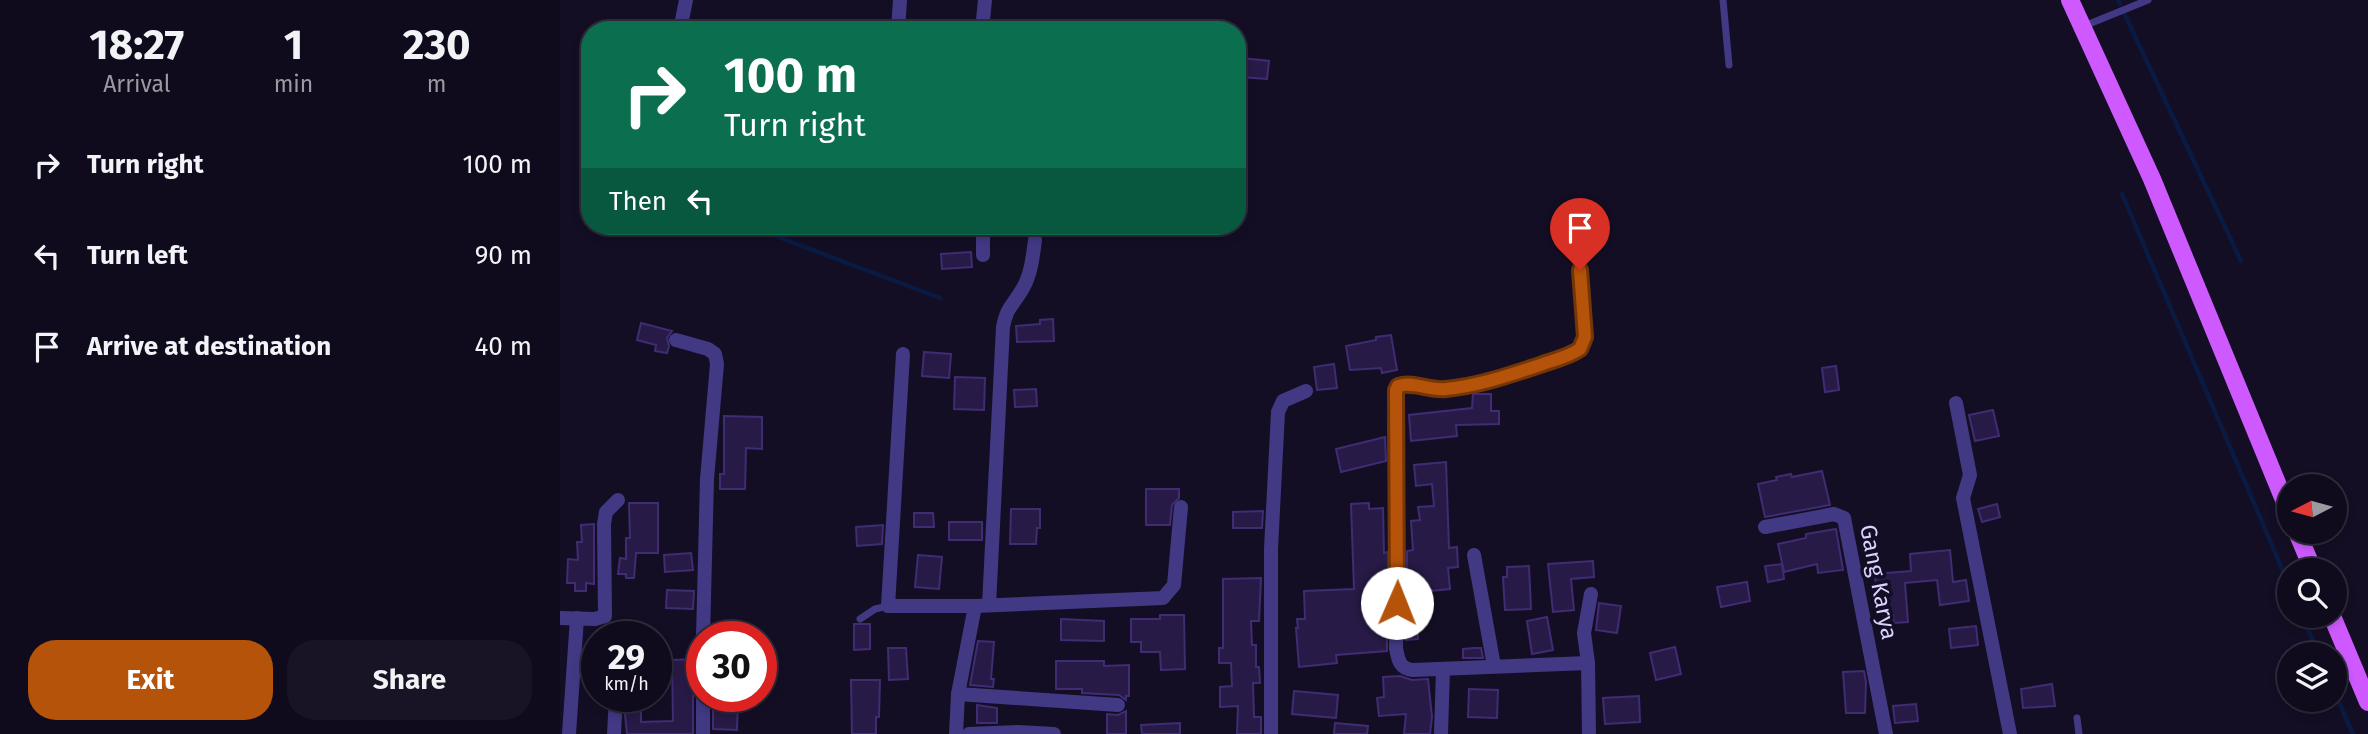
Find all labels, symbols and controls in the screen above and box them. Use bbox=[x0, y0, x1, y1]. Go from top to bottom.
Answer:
text: 18:27 bbox=[89, 20, 184, 70]
text: 1 bbox=[284, 20, 303, 70]
text: 230 bbox=[403, 20, 471, 70]
text: 100 m bbox=[724, 46, 857, 105]
icon: right bbox=[609, 49, 700, 140]
text: Arrival bbox=[103, 70, 171, 98]
text: min bbox=[274, 70, 313, 98]
text: m bbox=[427, 70, 447, 98]
text: Turn right bbox=[724, 106, 866, 144]
icon: right bbox=[28, 146, 66, 184]
text: Turn right bbox=[87, 149, 204, 180]
text: 100 m bbox=[463, 149, 532, 180]
icon: left bbox=[681, 182, 719, 220]
text: Then bbox=[609, 186, 667, 217]
pin bbox=[1550, 198, 1610, 270]
icon: arrive bbox=[1561, 209, 1599, 247]
icon: left bbox=[28, 237, 66, 275]
text: Turn left bbox=[87, 240, 188, 271]
text: 90 m bbox=[475, 240, 532, 271]
icon: arrive bbox=[28, 328, 66, 366]
text: Arrive at destination bbox=[87, 331, 331, 362]
text: 40 m bbox=[474, 331, 532, 362]
north arrow bbox=[2277, 474, 2347, 544]
map controls bbox=[2277, 474, 2347, 712]
street label: Gang Karya bbox=[1854, 522, 1904, 642]
button: search bbox=[2277, 558, 2347, 628]
position arrow bbox=[1360, 566, 1434, 640]
speed limit sign: 30 bbox=[686, 621, 777, 712]
text: 29 bbox=[608, 636, 645, 678]
button: Exit bbox=[28, 640, 273, 720]
button: Share bbox=[287, 640, 532, 720]
button: layers bbox=[2277, 642, 2347, 712]
text: km/h bbox=[604, 673, 649, 695]

